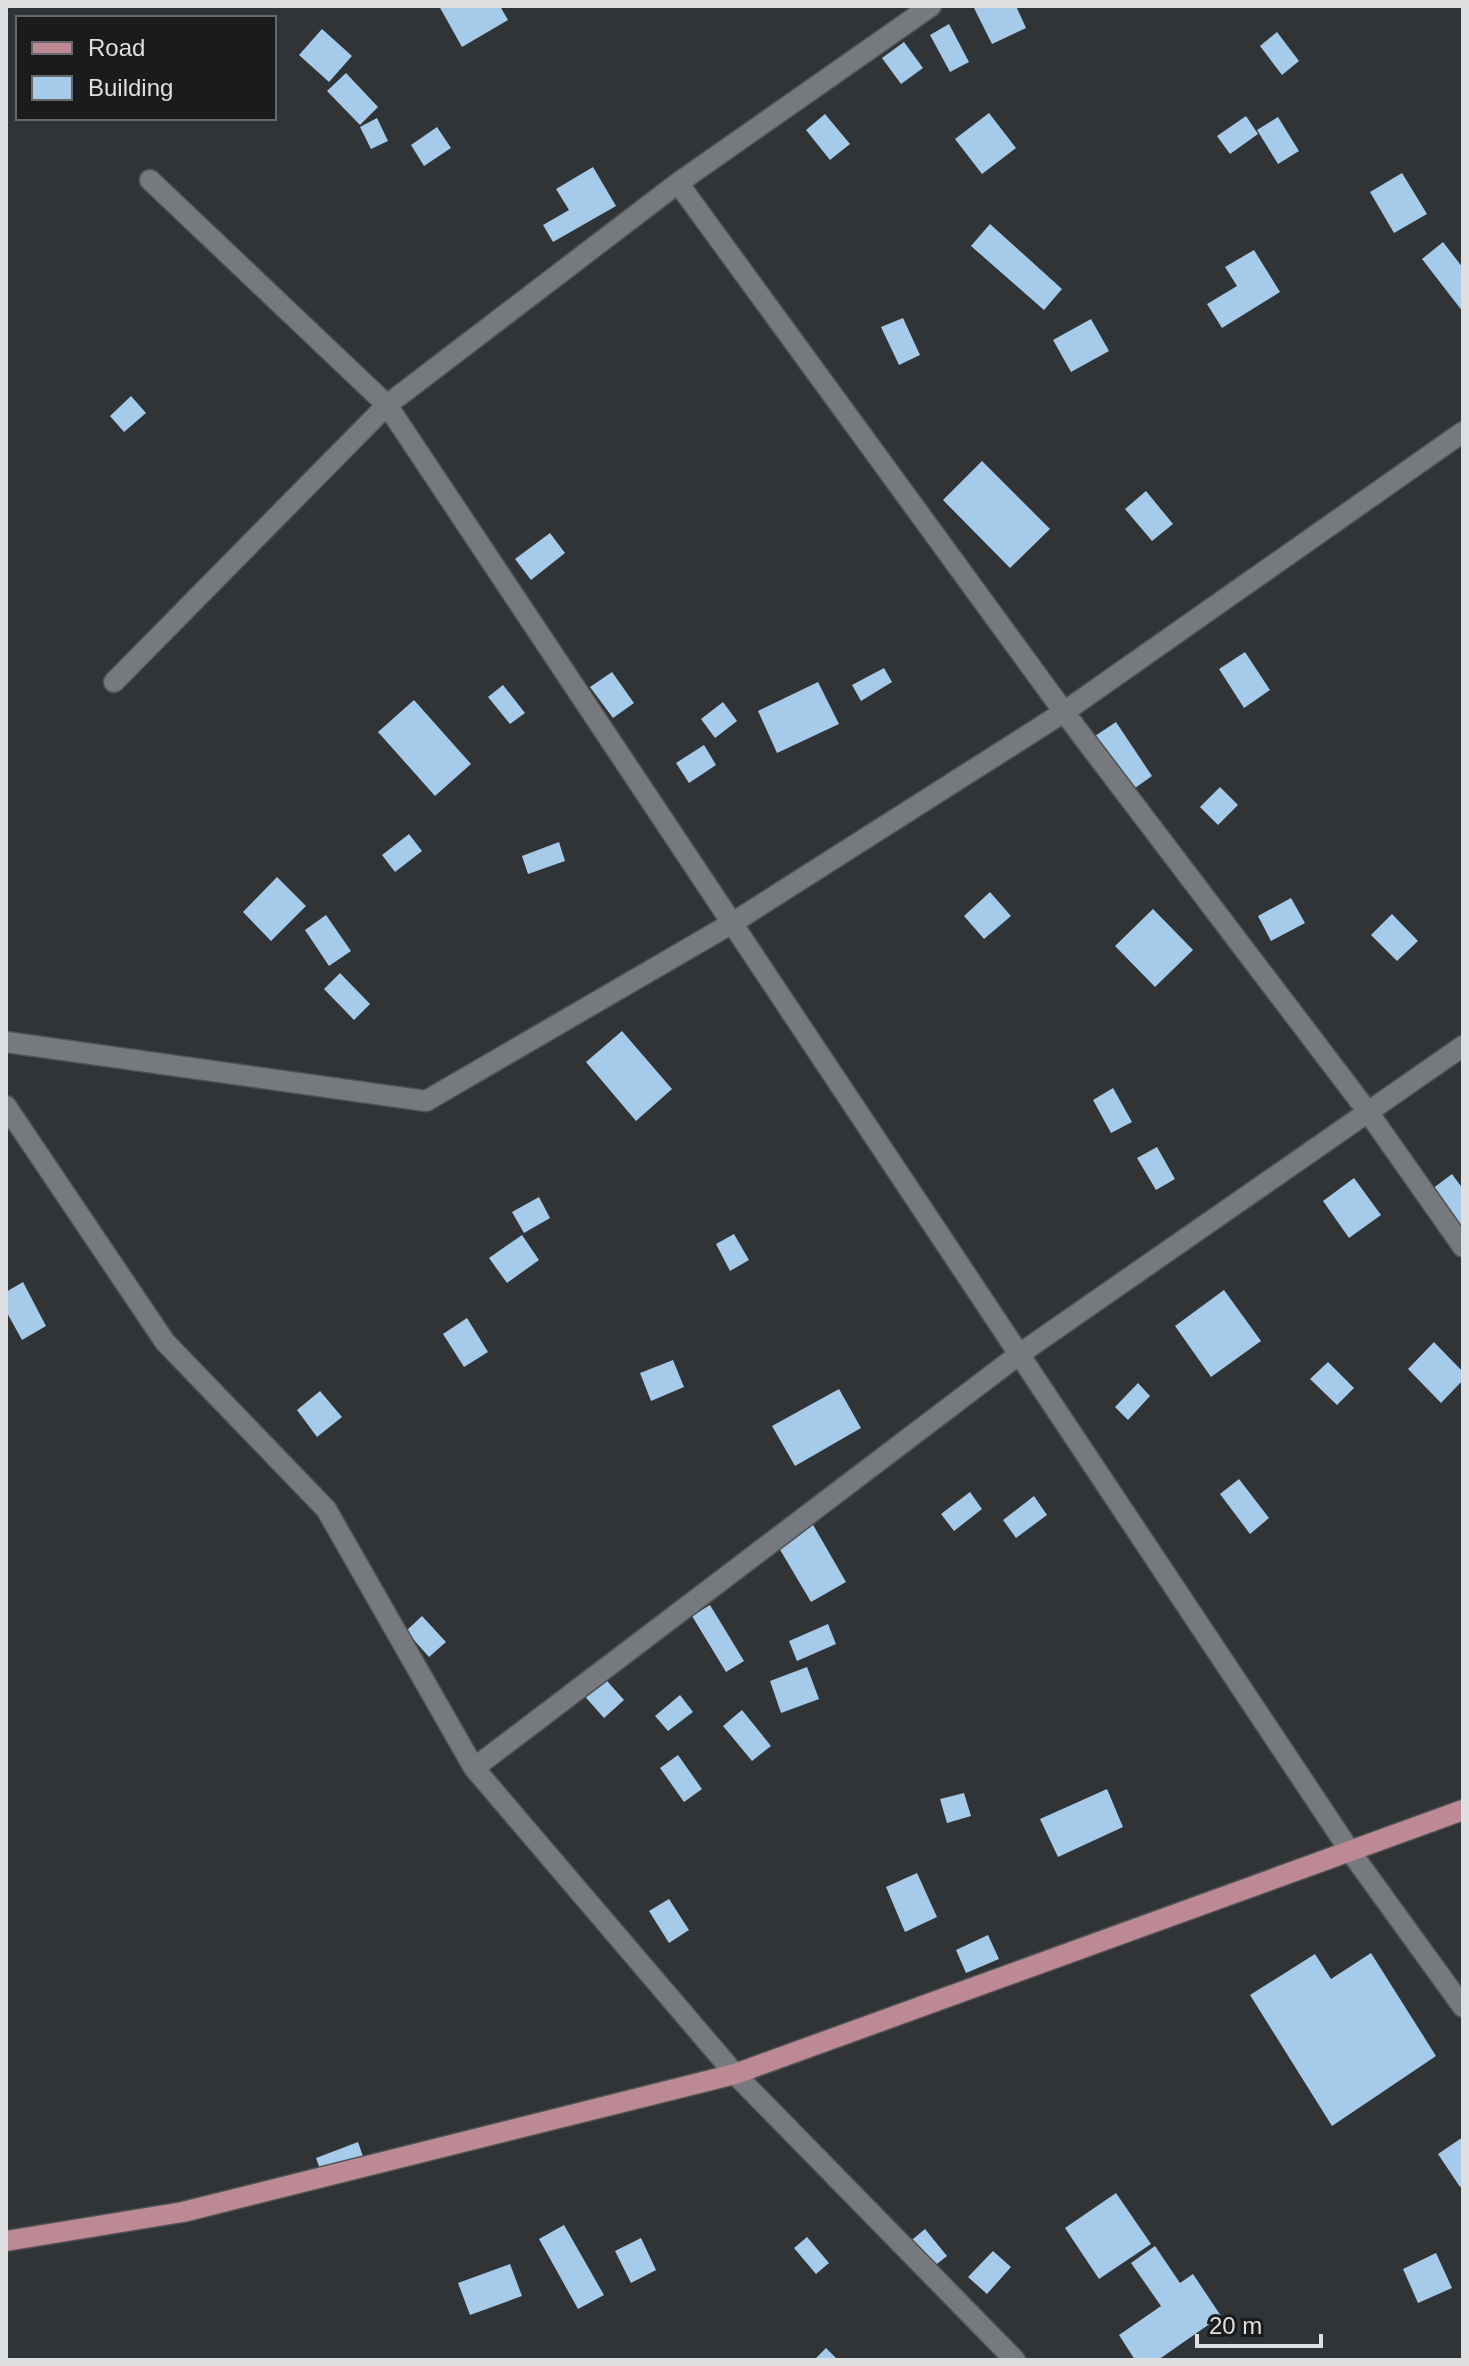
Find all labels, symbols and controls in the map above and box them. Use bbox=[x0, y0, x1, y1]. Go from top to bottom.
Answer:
legend bbox=[16, 16, 276, 120]
text: Road bbox=[88, 34, 145, 61]
text: Building bbox=[88, 74, 173, 101]
scale bar bbox=[1197, 2298, 1321, 2348]
text: 20 m bbox=[1209, 2312, 1262, 2339]

